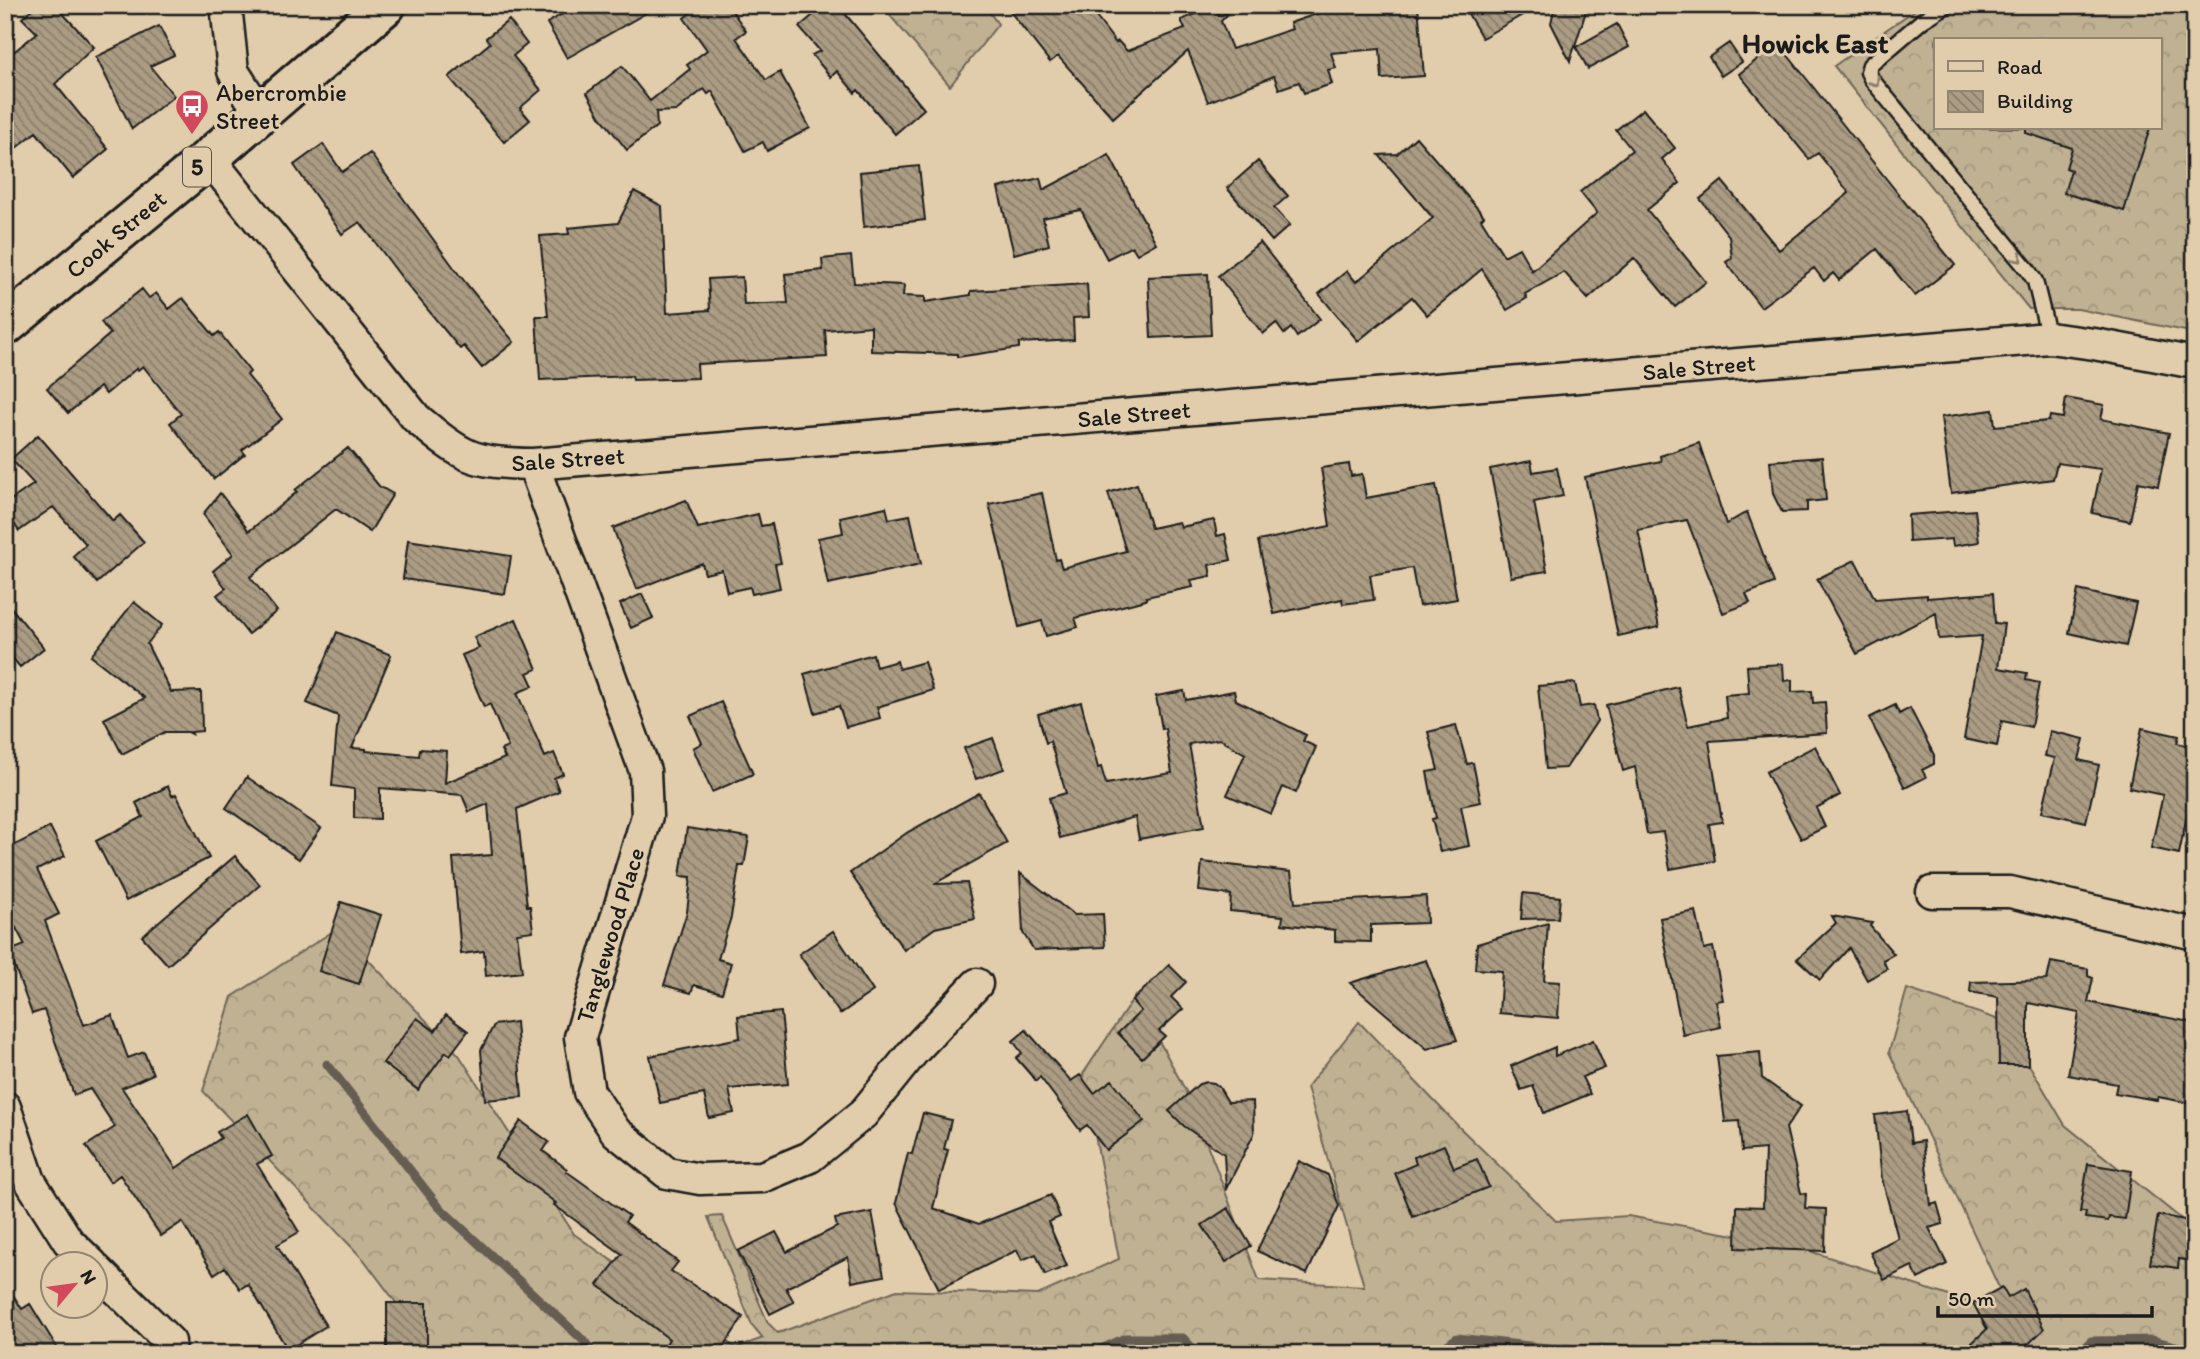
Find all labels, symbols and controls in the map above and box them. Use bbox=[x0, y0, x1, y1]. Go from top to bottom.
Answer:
district label: Howick East bbox=[1742, 26, 1889, 60]
legend bbox=[1934, 38, 2162, 130]
text: Road bbox=[1997, 54, 2043, 79]
one-way arrow bbox=[1867, 74, 1879, 87]
place label: Abercrombie Street bbox=[216, 78, 347, 135]
bus stop icon: Abercrombie Street bbox=[173, 87, 211, 136]
text: Building bbox=[1997, 88, 2073, 113]
road number: 5 bbox=[183, 148, 211, 186]
street label: Cook Street bbox=[60, 184, 172, 284]
one-way arrow bbox=[2010, 250, 2023, 263]
street label: Sale Street bbox=[1641, 348, 1757, 386]
street label: Sale Street bbox=[1076, 395, 1192, 433]
street label: Sale Street bbox=[510, 441, 626, 477]
street label: Tanglewood Place bbox=[570, 844, 650, 1026]
north arrow bbox=[38, 1250, 108, 1320]
text: N bbox=[75, 1266, 102, 1288]
scale bar bbox=[1938, 1275, 2151, 1319]
text: 50 m bbox=[1948, 1286, 1995, 1311]

